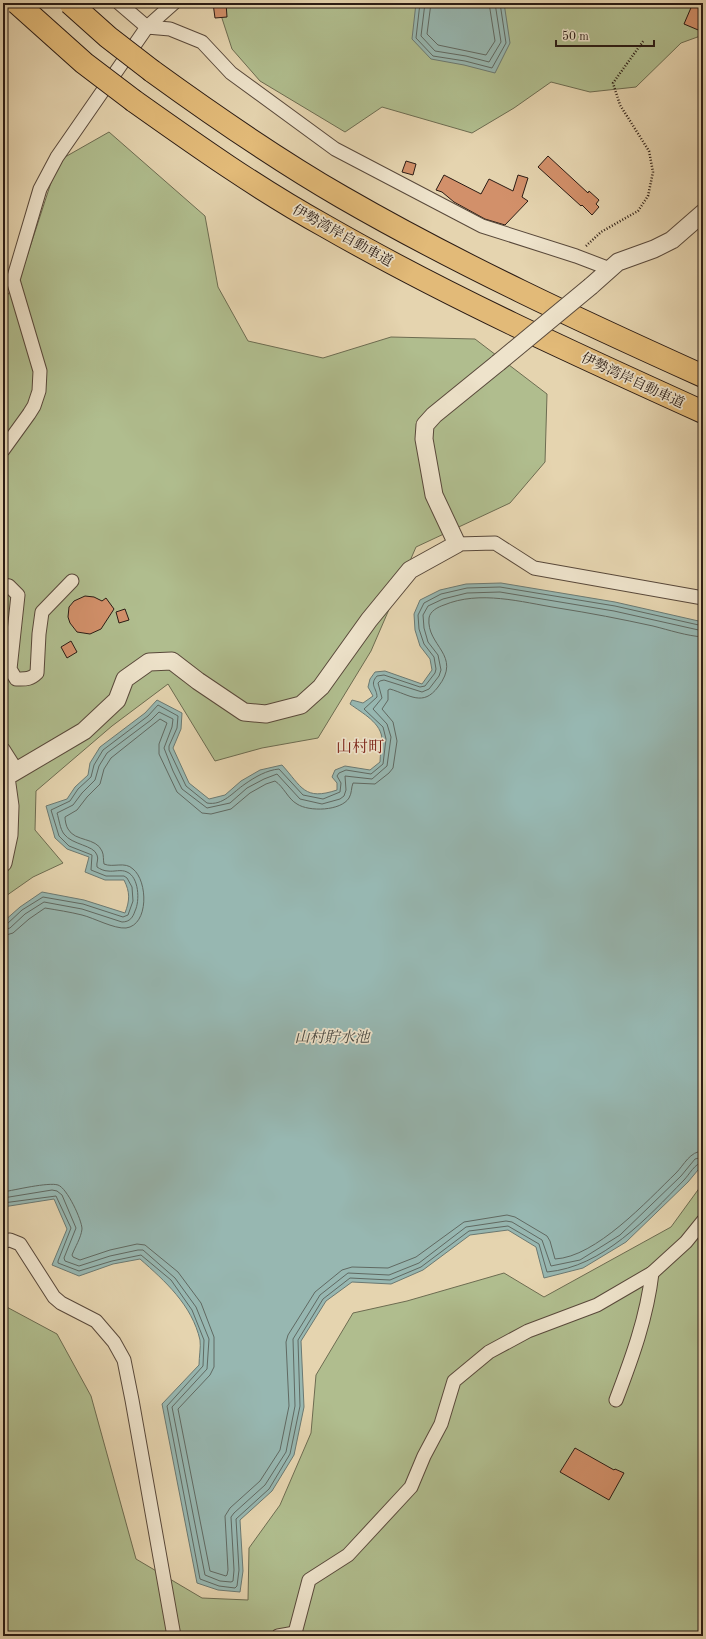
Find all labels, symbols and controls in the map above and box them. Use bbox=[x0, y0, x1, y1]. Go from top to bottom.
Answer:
scale bar bbox=[556, 22, 654, 48]
text: 50 m bbox=[562, 30, 589, 43]
street label: 伊勢湾岸自動車道 bbox=[290, 202, 395, 269]
street label: 伊勢湾岸自動車道 bbox=[579, 350, 687, 411]
district label: 山村町 bbox=[336, 738, 384, 756]
water label: 山村貯水池 bbox=[294, 1029, 371, 1046]

